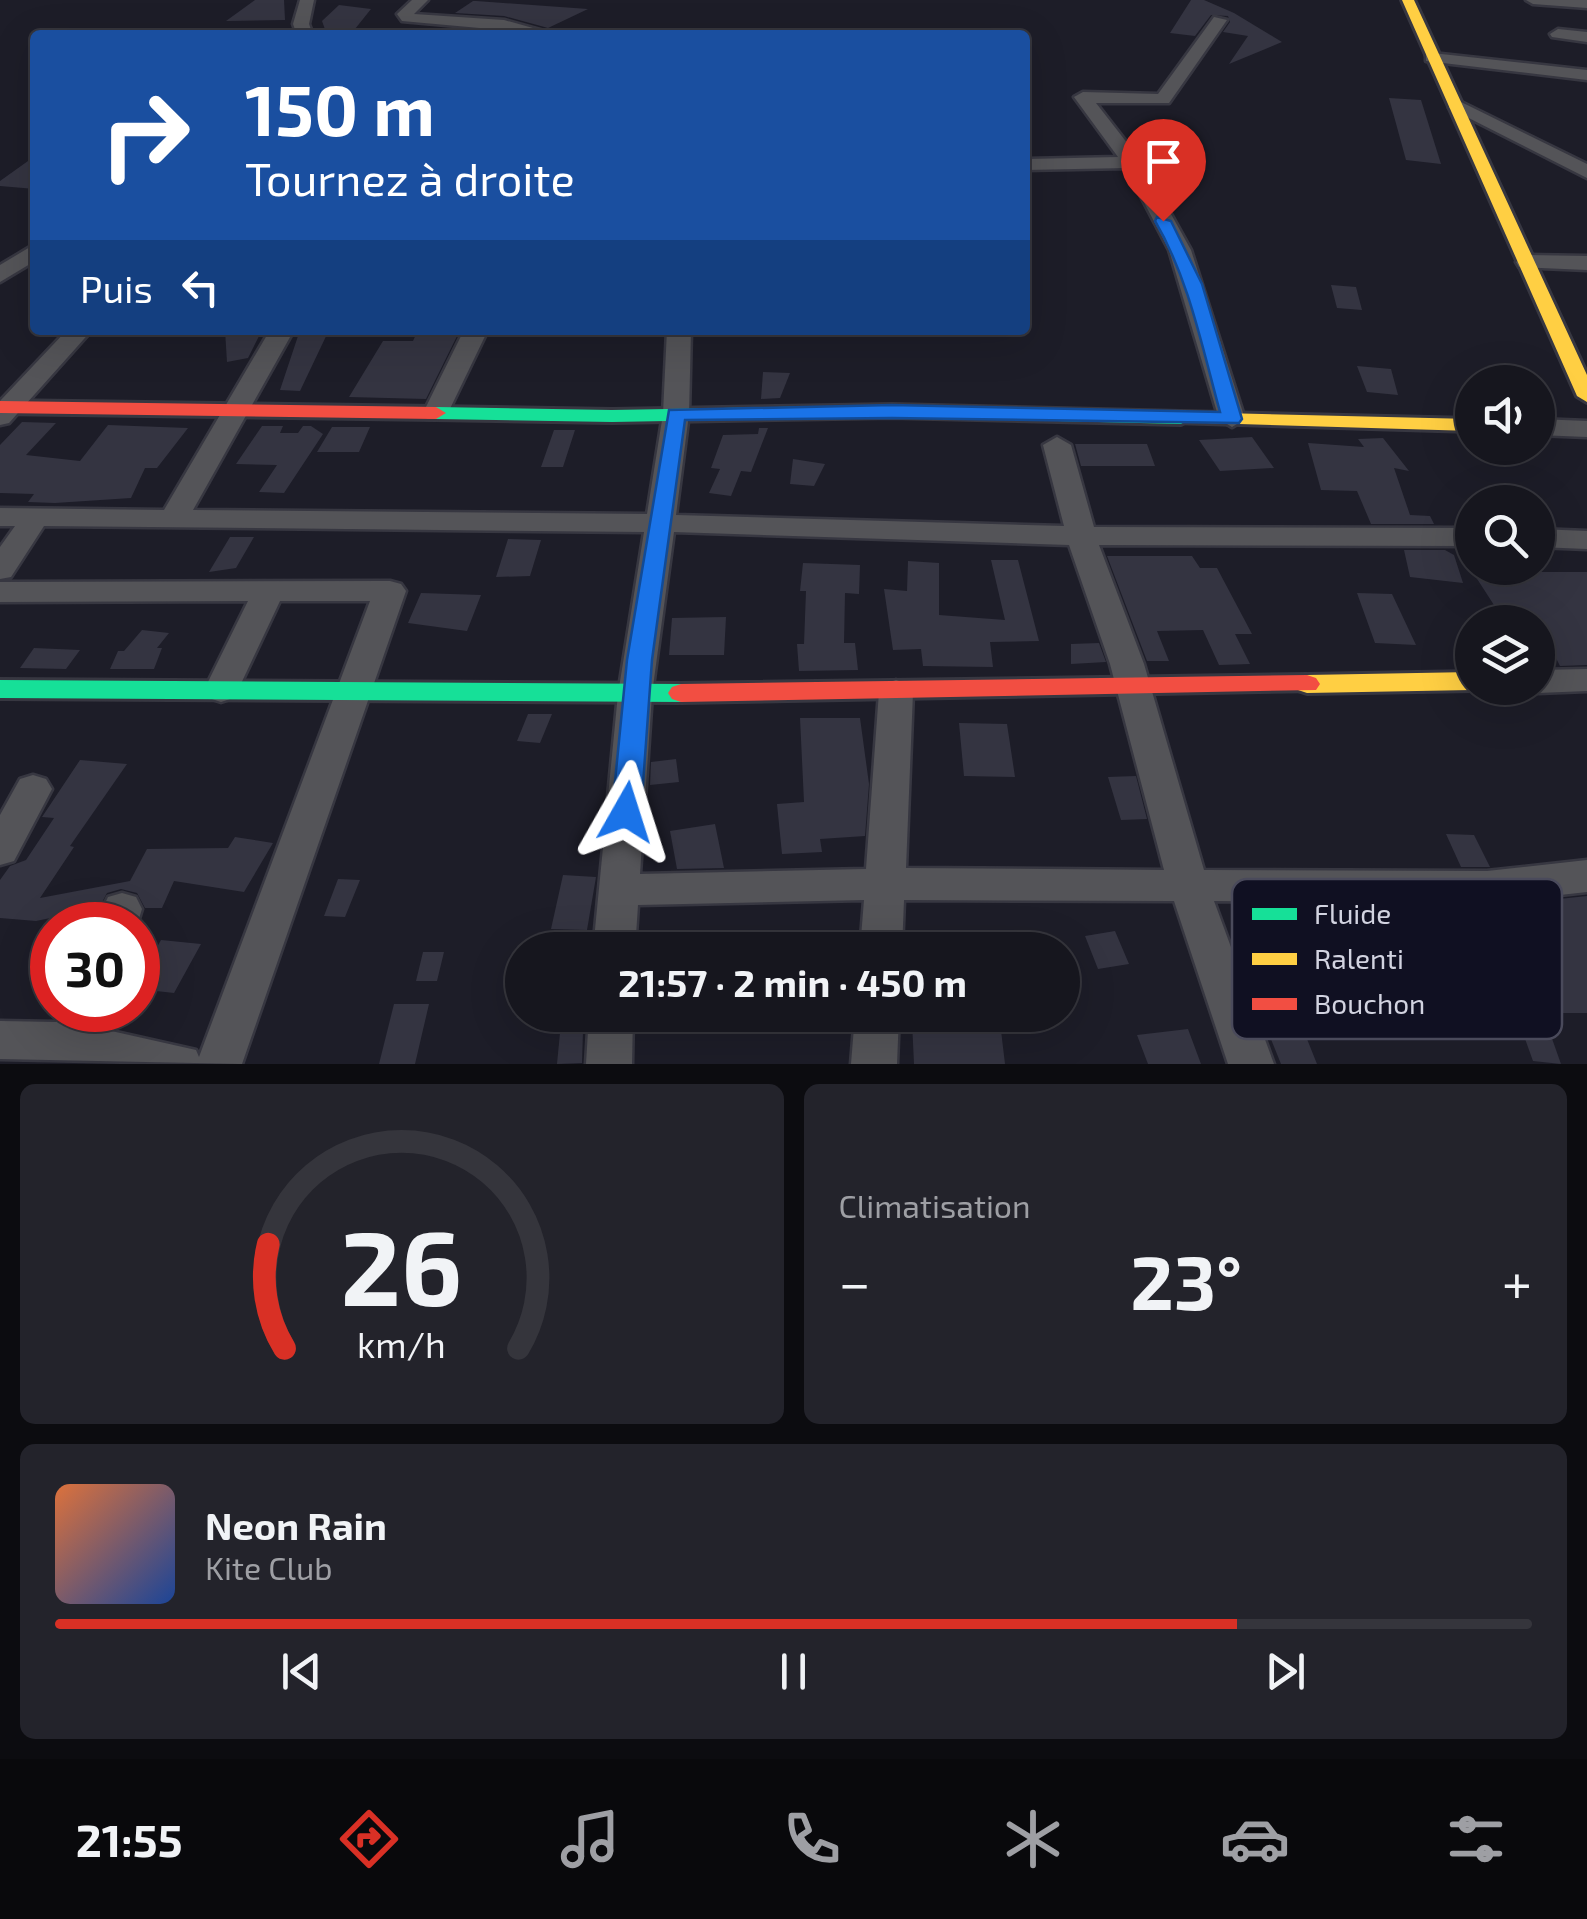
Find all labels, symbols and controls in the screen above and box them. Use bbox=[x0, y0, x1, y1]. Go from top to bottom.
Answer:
text: 150 m bbox=[245, 66, 435, 150]
icon: right bbox=[80, 70, 210, 200]
pin bbox=[1121, 119, 1206, 222]
icon: arrive bbox=[1136, 134, 1191, 189]
text: Tournez à droite bbox=[245, 151, 575, 205]
icon: left bbox=[173, 260, 228, 315]
text: Puis bbox=[80, 265, 153, 311]
map controls bbox=[1455, 365, 1555, 705]
button: sound bbox=[1455, 365, 1555, 465]
button: search bbox=[1455, 485, 1555, 585]
button: layers bbox=[1455, 605, 1555, 705]
position arrow bbox=[574, 760, 678, 864]
legend bbox=[1232, 879, 1562, 1039]
text: Fluide bbox=[1314, 896, 1391, 930]
speed limit sign: 30 bbox=[30, 902, 160, 1032]
text: Ralenti bbox=[1314, 941, 1404, 975]
text: 21:57 · 2 min · 450 m bbox=[618, 959, 967, 1005]
text: Bouchon bbox=[1314, 986, 1425, 1020]
text: Climatisation bbox=[839, 1186, 1031, 1224]
text: 26 bbox=[341, 1202, 463, 1327]
text: 23° bbox=[1130, 1235, 1242, 1325]
text: − bbox=[839, 1248, 871, 1314]
text: + bbox=[1502, 1248, 1532, 1314]
text: km/h bbox=[357, 1322, 446, 1365]
text: Neon Rain bbox=[205, 1502, 387, 1548]
text: Kite Club bbox=[205, 1548, 333, 1586]
icon: previous bbox=[274, 1644, 329, 1699]
icon: pause bbox=[766, 1644, 821, 1699]
icon: next bbox=[1258, 1644, 1313, 1699]
icon: directions bbox=[334, 1804, 404, 1874]
icon: music bbox=[555, 1804, 625, 1874]
icon: phone bbox=[777, 1804, 847, 1874]
icon: climate bbox=[998, 1804, 1068, 1874]
icon: car bbox=[1220, 1804, 1290, 1874]
icon: filters bbox=[1441, 1804, 1511, 1874]
text: 21:55 bbox=[76, 1812, 183, 1866]

